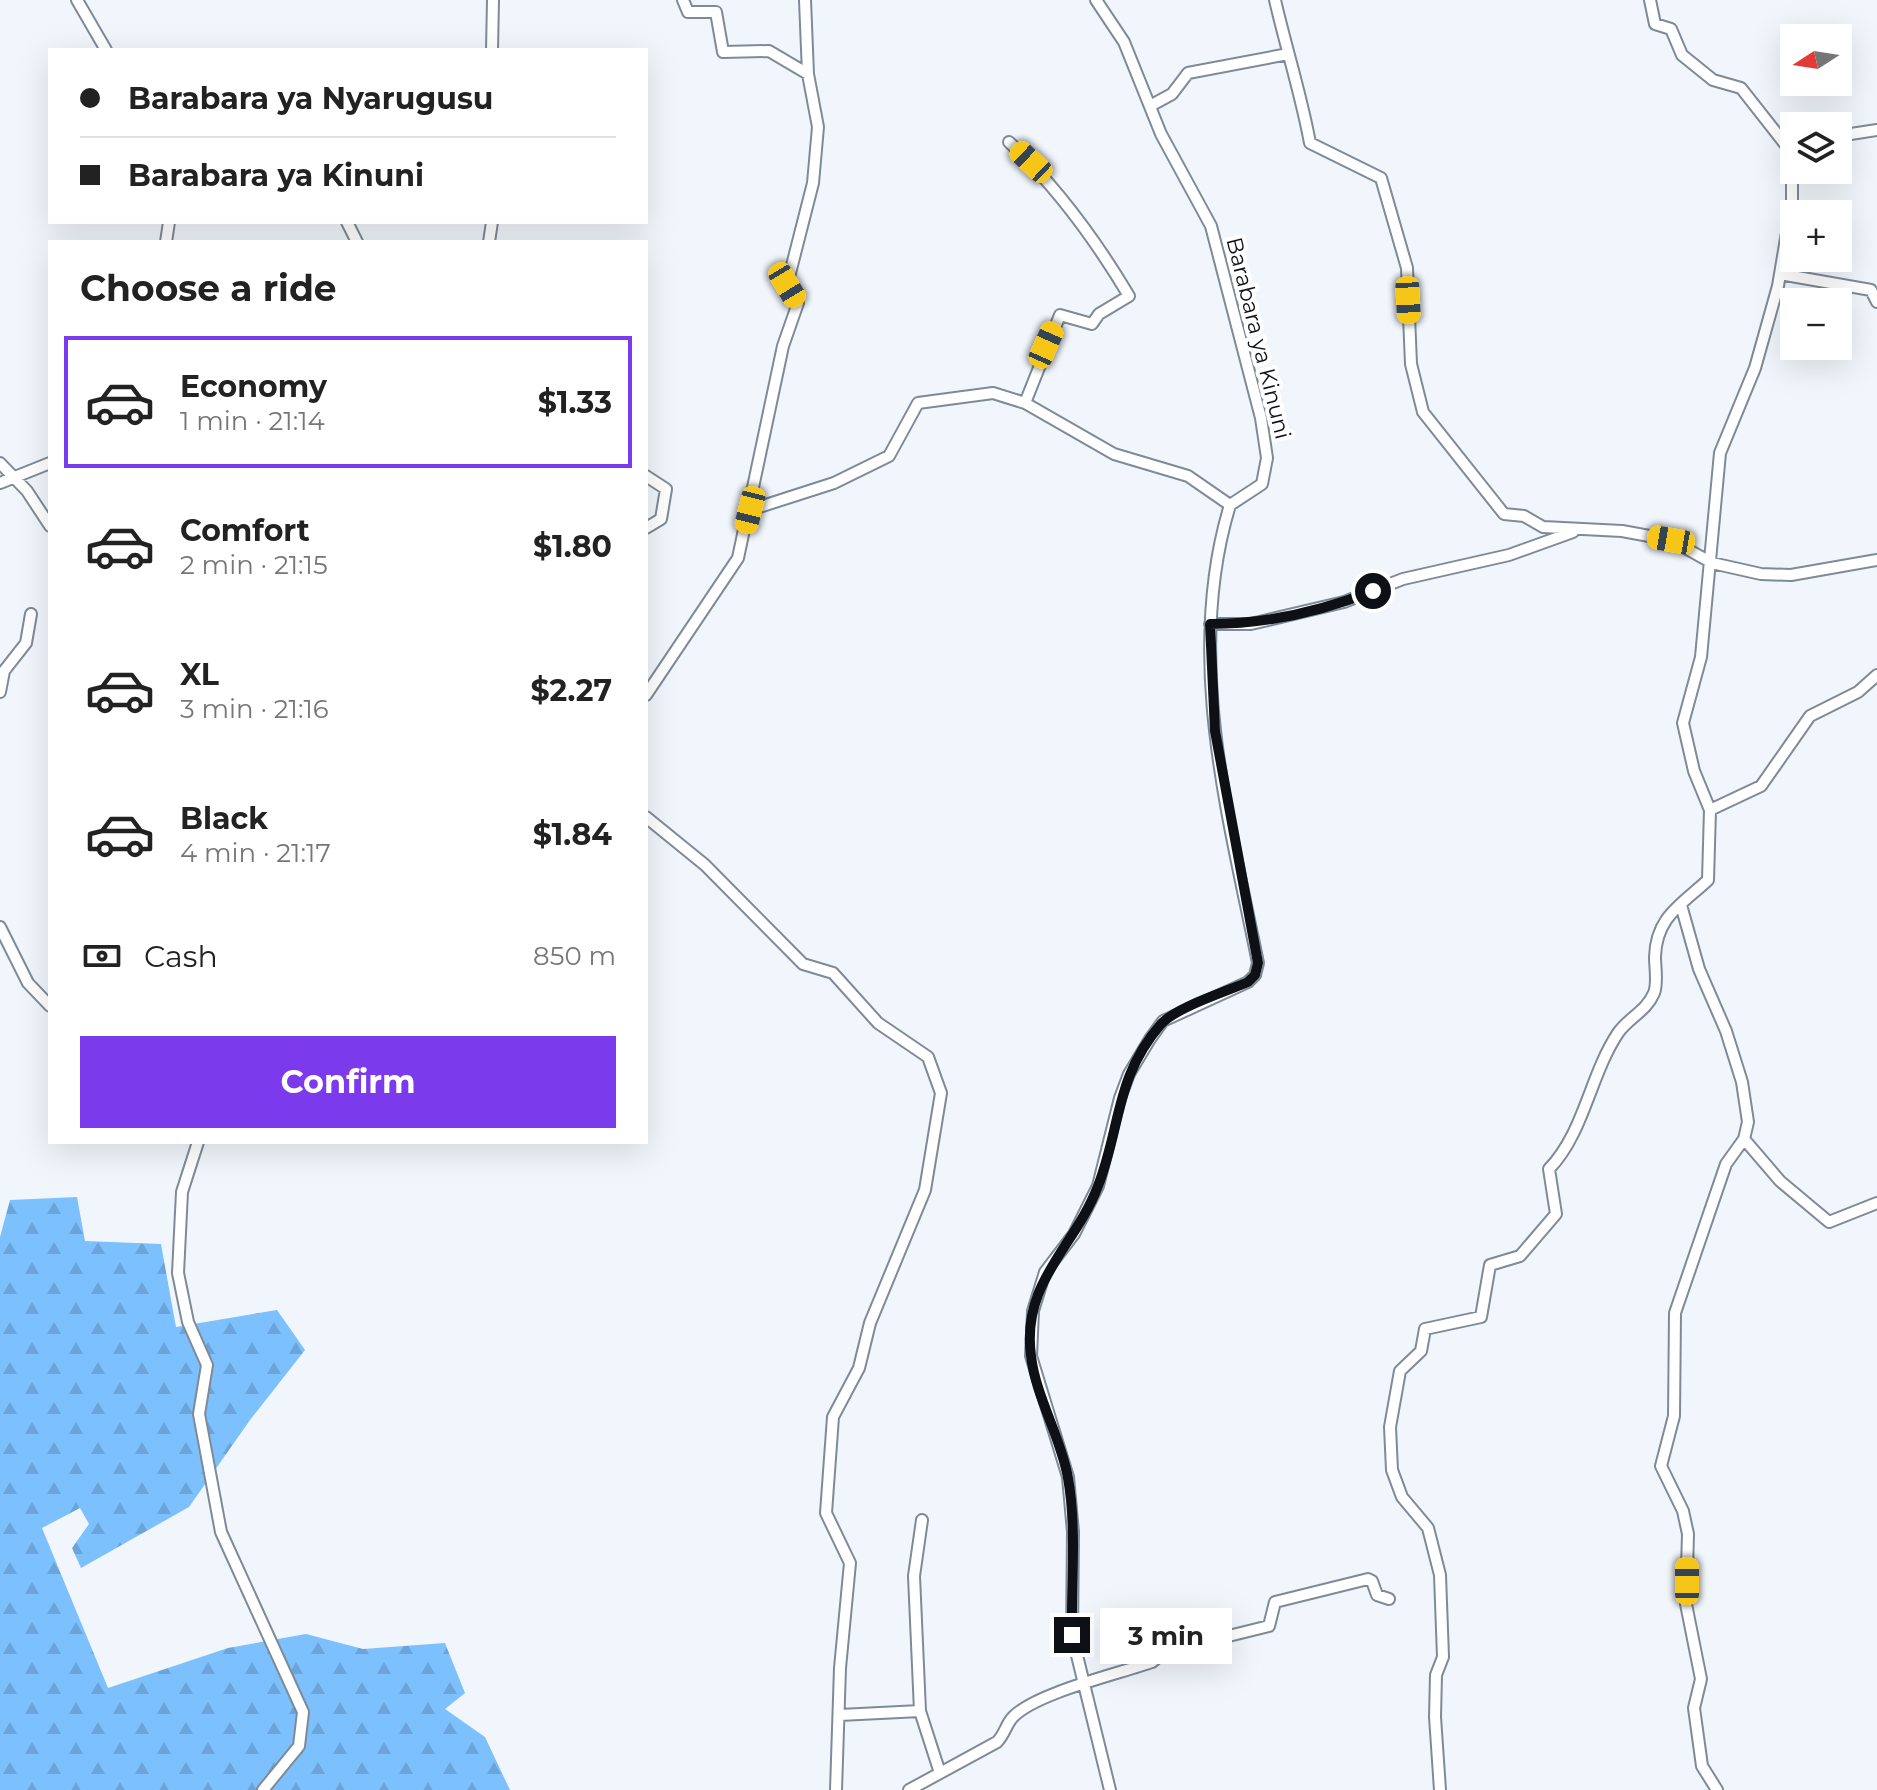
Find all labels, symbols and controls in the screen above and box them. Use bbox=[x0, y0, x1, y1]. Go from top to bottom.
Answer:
north arrow bbox=[1780, 24, 1852, 96]
map controls bbox=[1780, 24, 1852, 360]
text: Barabara ya Nyarugusu bbox=[128, 80, 493, 117]
button: layers bbox=[1780, 112, 1852, 184]
car bbox=[1005, 137, 1057, 187]
text: Barabara ya Kinuni bbox=[128, 157, 424, 194]
button: + bbox=[1780, 200, 1852, 272]
street label: Barabara ya Kinuni bbox=[1220, 234, 1297, 442]
car bbox=[764, 258, 810, 312]
text: Choose a ride bbox=[80, 266, 337, 310]
car bbox=[1395, 275, 1421, 325]
button: − bbox=[1780, 288, 1852, 360]
car bbox=[1025, 318, 1067, 372]
icon: car bbox=[84, 366, 156, 438]
text: Economy bbox=[180, 368, 327, 405]
text: $1.33 bbox=[538, 384, 612, 421]
text: 1 min · 21:14 bbox=[180, 405, 325, 437]
car bbox=[733, 484, 767, 536]
icon: car bbox=[84, 510, 156, 582]
text: Comfort bbox=[180, 512, 310, 549]
car bbox=[1645, 524, 1697, 556]
text: $1.80 bbox=[533, 528, 612, 565]
text: 2 min · 21:15 bbox=[180, 549, 328, 581]
route start bbox=[1355, 573, 1391, 609]
icon: car bbox=[84, 654, 156, 726]
text: XL bbox=[180, 656, 219, 693]
text: $2.27 bbox=[530, 672, 612, 709]
text: 3 min · 21:16 bbox=[180, 693, 329, 725]
icon: car bbox=[84, 798, 156, 870]
text: Black bbox=[180, 800, 268, 837]
text: $1.84 bbox=[533, 816, 612, 853]
text: 4 min · 21:17 bbox=[180, 837, 331, 869]
icon: cash bbox=[80, 934, 124, 978]
text: Cash bbox=[144, 938, 218, 975]
text: 850 m bbox=[533, 940, 616, 972]
button: Confirm bbox=[80, 1036, 616, 1128]
car bbox=[1675, 1557, 1699, 1605]
callout: 3 min bbox=[1100, 1607, 1232, 1663]
route end bbox=[1054, 1617, 1090, 1653]
text: 3 min bbox=[1128, 1620, 1204, 1652]

